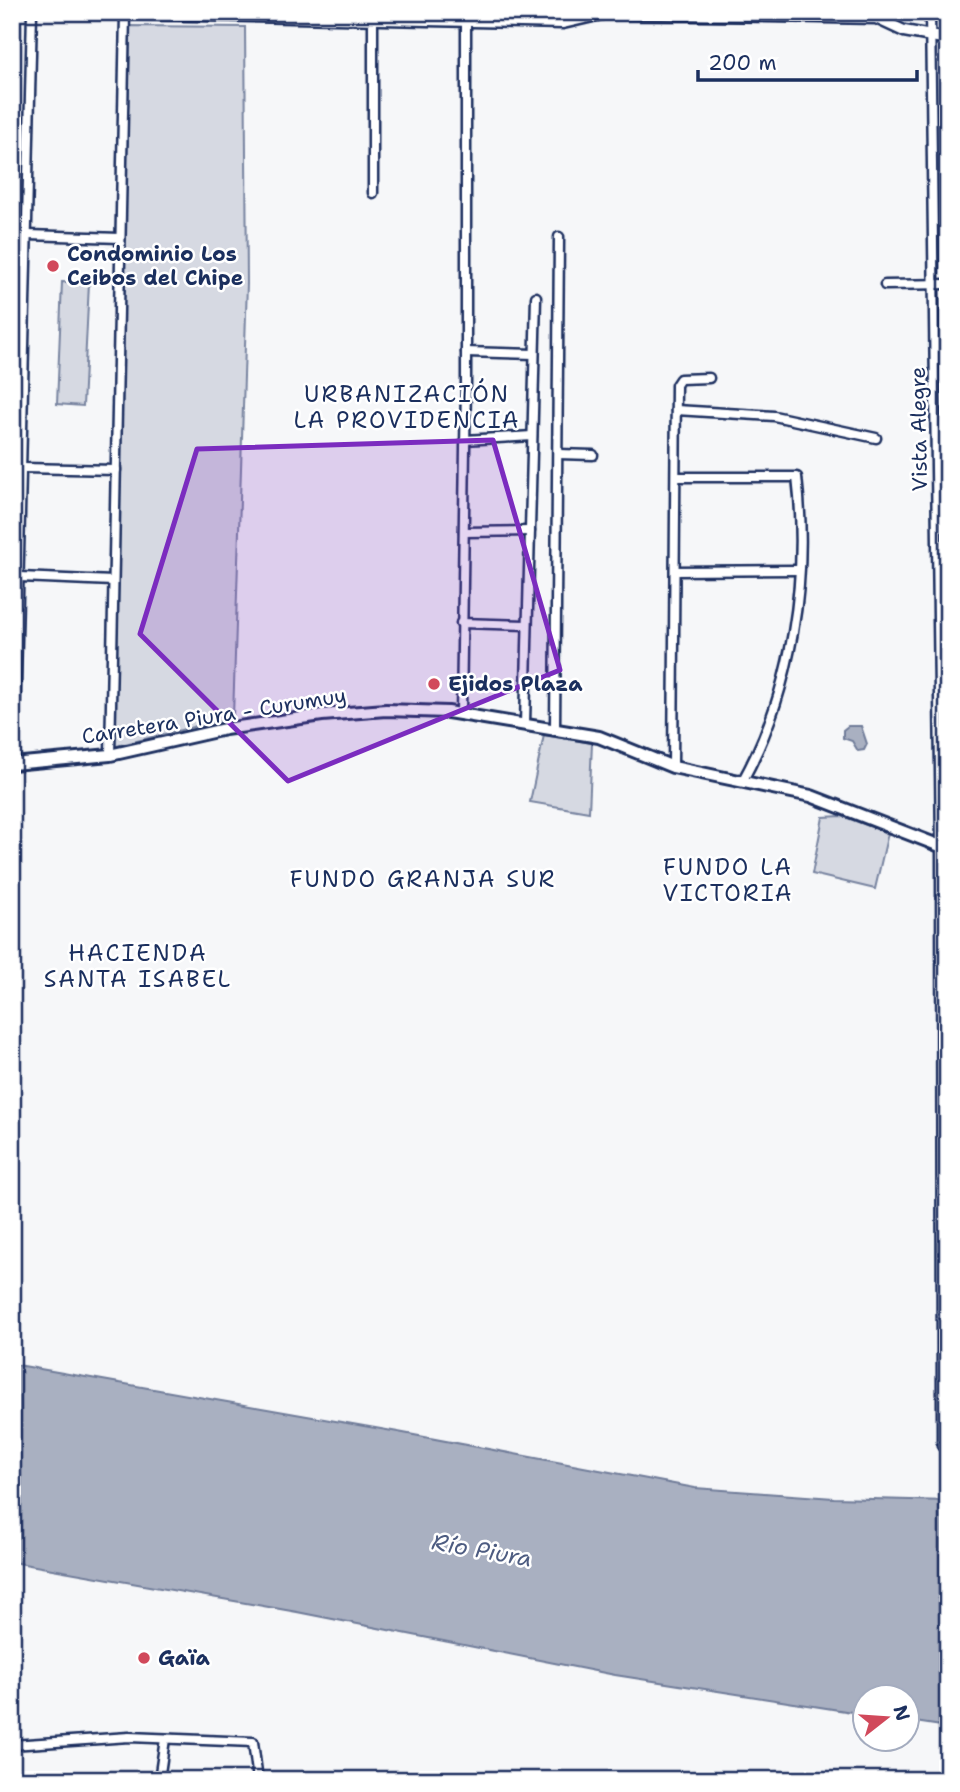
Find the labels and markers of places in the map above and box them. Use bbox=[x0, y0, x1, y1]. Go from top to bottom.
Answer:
place label: Condominio Los Ceibos del Chipe bbox=[67, 240, 243, 292]
marker: Condominio Los Ceibos del Chipe bbox=[45, 258, 61, 274]
place label: Ejidos Plaza bbox=[448, 670, 583, 698]
marker: Ejidos Plaza bbox=[426, 676, 442, 692]
place label: Gaïa bbox=[158, 1644, 211, 1672]
marker: Gaïa bbox=[136, 1650, 152, 1666]

